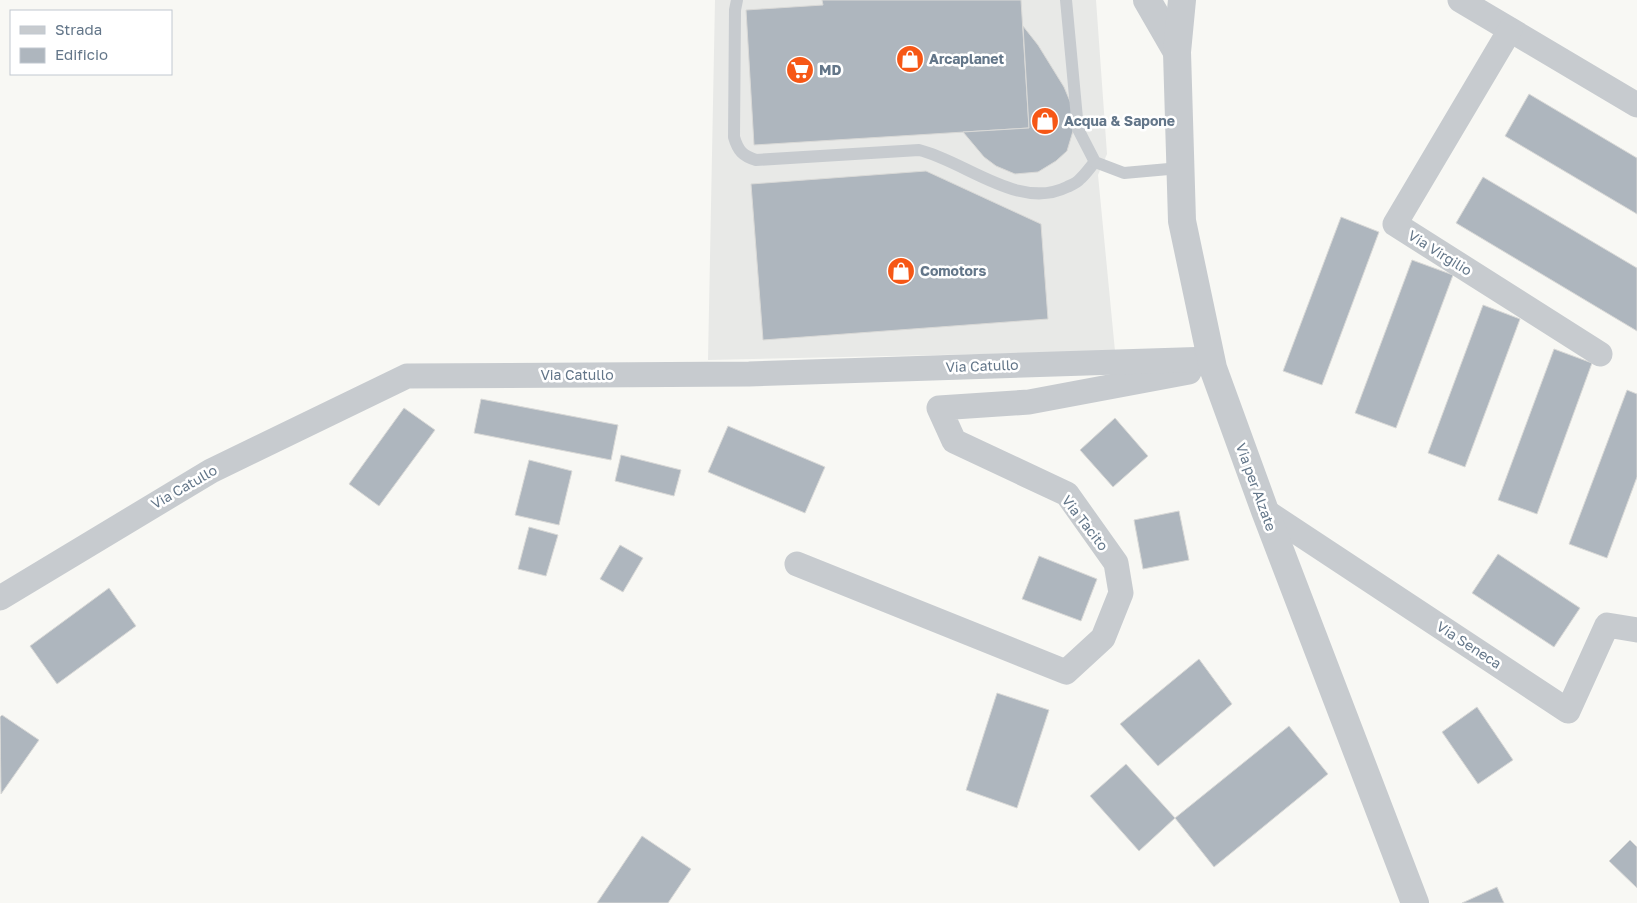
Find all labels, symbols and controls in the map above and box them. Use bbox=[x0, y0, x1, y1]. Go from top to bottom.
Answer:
legend bbox=[10, 10, 172, 75]
text: Strada bbox=[55, 20, 102, 38]
shop icon: Arcaplanet bbox=[895, 44, 925, 74]
text: Edificio bbox=[55, 45, 108, 63]
place label: Arcaplanet bbox=[929, 50, 1004, 67]
supermarket icon: MD bbox=[785, 55, 815, 85]
place label: MD bbox=[819, 61, 841, 78]
shop icon: Acqua & Sapone bbox=[1030, 106, 1060, 136]
place label: Acqua & Sapone bbox=[1064, 112, 1175, 129]
street label: Via Virgilio bbox=[1405, 226, 1475, 279]
shop icon: Comotors bbox=[886, 256, 916, 286]
place label: Comotors bbox=[920, 262, 986, 279]
street label: Via Catullo bbox=[945, 356, 1019, 375]
street label: Via Catullo bbox=[540, 366, 614, 383]
street label: Via per Alzate bbox=[1233, 440, 1280, 533]
street label: Via Catullo bbox=[148, 461, 220, 512]
street label: Via Tacito bbox=[1059, 492, 1112, 554]
street label: Via Seneca bbox=[1434, 617, 1505, 672]

